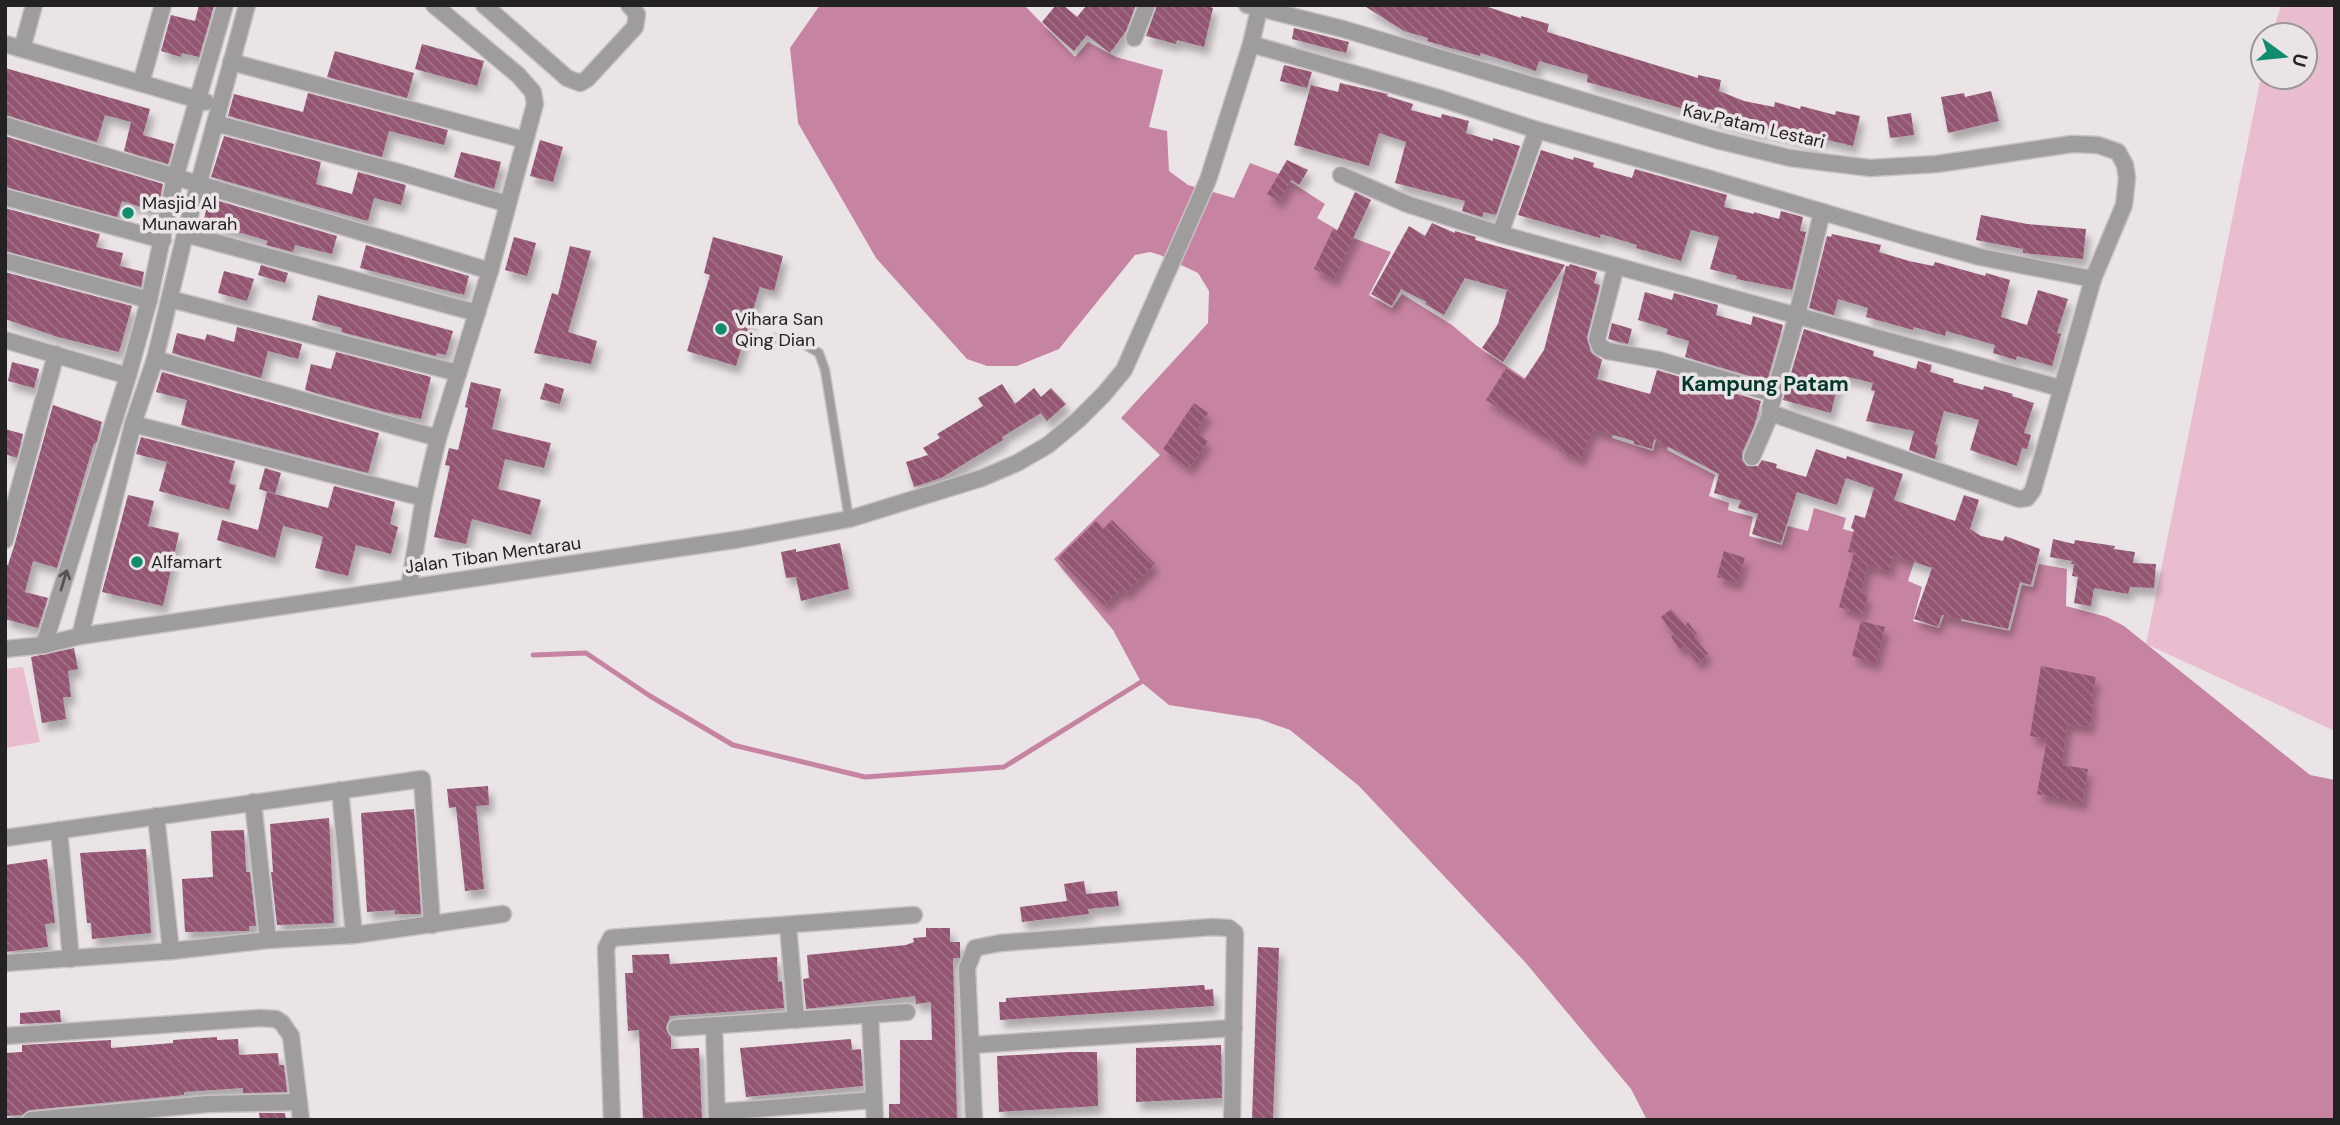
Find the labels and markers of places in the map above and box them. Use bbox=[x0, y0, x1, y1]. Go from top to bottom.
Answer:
place label: Masjid Al Munawarah bbox=[142, 191, 237, 236]
marker: Masjid Al Munawarah bbox=[120, 205, 136, 221]
place label: Vihara San Qing Dian bbox=[735, 307, 823, 352]
marker: Vihara San Qing Dian bbox=[713, 321, 729, 337]
place label: Alfamart bbox=[151, 550, 222, 574]
marker: Alfamart bbox=[129, 554, 145, 570]

